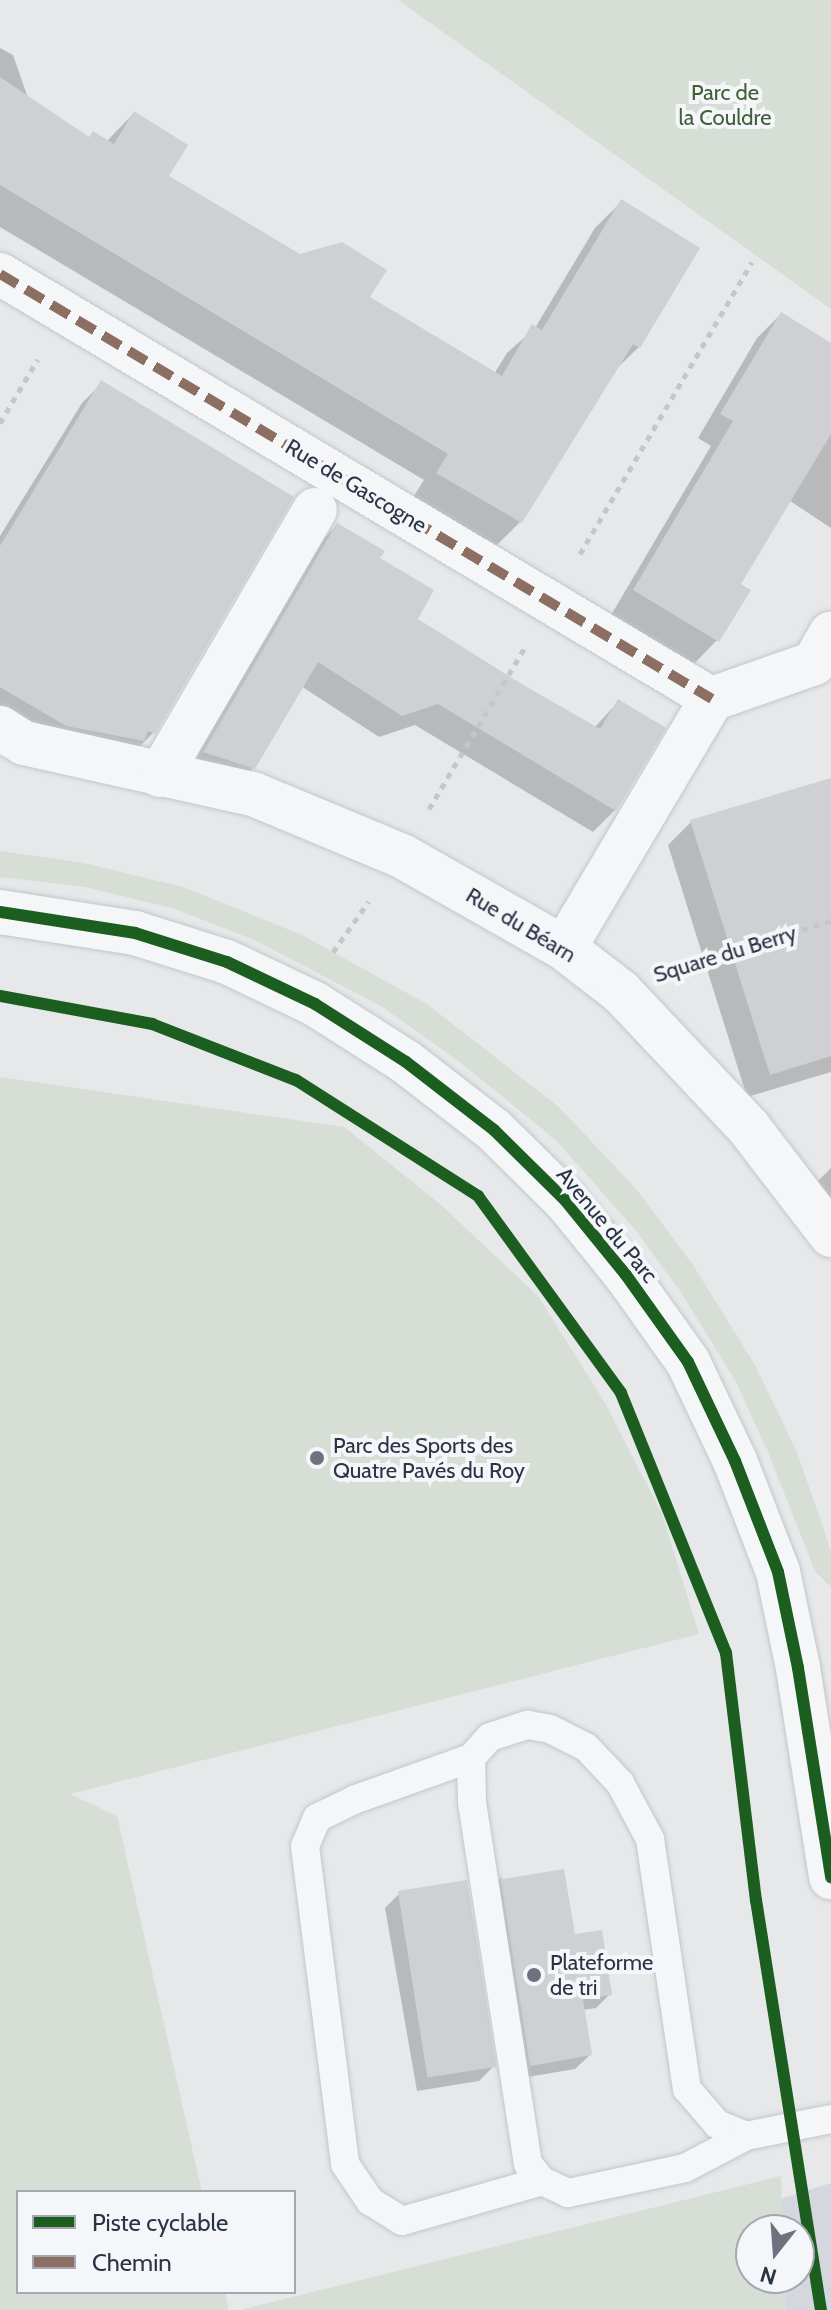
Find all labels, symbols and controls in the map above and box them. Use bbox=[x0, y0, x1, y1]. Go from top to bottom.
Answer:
park label: Parc de la Couldre bbox=[679, 79, 771, 130]
street label: Rue de Gascogne bbox=[281, 433, 431, 539]
street label: Rue du Béarn bbox=[461, 882, 581, 968]
street label: Square du Berry bbox=[650, 920, 800, 988]
street label: Avenue du Parc bbox=[551, 1162, 663, 1288]
place label: Parc des Sports des Quatre Pavés du Roy bbox=[333, 1432, 525, 1484]
marker: Parc des Sports des Quatre Pavés du Roy bbox=[308, 1449, 326, 1467]
place label: Plateforme de tri bbox=[550, 1949, 653, 2000]
marker: Plateforme de tri bbox=[525, 1966, 543, 1984]
legend bbox=[16, 2190, 296, 2294]
text: Piste cyclable bbox=[92, 2208, 228, 2237]
north arrow bbox=[735, 2214, 815, 2294]
text: Chemin bbox=[92, 2248, 172, 2277]
text: N bbox=[757, 2260, 780, 2291]

